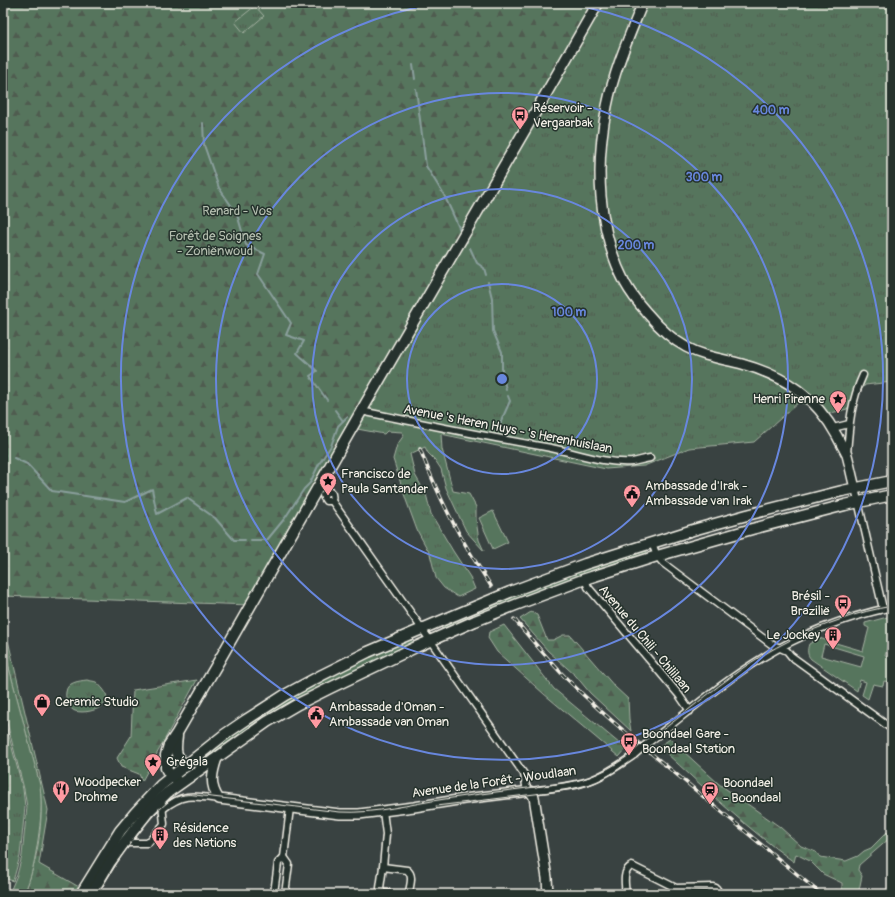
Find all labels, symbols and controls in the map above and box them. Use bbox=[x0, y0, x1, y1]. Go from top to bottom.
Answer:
place label: Réservoir - Vergaarbak bbox=[533, 100, 594, 131]
text: 400 m bbox=[752, 103, 790, 118]
bus stop icon: Réservoir - Vergaarbak bbox=[510, 105, 530, 130]
text: 300 m bbox=[686, 170, 723, 185]
park label: Renard - Vos bbox=[202, 203, 272, 219]
park label: Forêt de Soignes - Zoniënwoud bbox=[169, 228, 261, 259]
text: 200 m bbox=[618, 238, 655, 253]
text: 100 m bbox=[552, 305, 587, 320]
centre of rings bbox=[495, 372, 509, 386]
place icon: Henri Pirenne bbox=[828, 389, 848, 414]
place label: Henri Pirenne bbox=[753, 391, 826, 407]
street label: Avenue 's Heren Huys - 's Herenhuislaan bbox=[402, 401, 614, 457]
place label: Francisco de Paula Santander bbox=[341, 466, 429, 497]
place icon: Francisco de Paula Santander bbox=[318, 471, 338, 496]
place label: Ambassade d'Irak - Ambassade van Irak bbox=[645, 478, 753, 509]
public building icon: Ambassade d'Irak - Ambassade van Irak bbox=[622, 483, 642, 508]
street label: Avenue du Chili - Chililaan bbox=[595, 582, 695, 696]
place label: Brésil - Brazilië bbox=[791, 588, 830, 619]
bus stop icon: Brésil - Brazilië bbox=[833, 593, 853, 618]
building icon: Le Jockey bbox=[823, 625, 843, 650]
place label: Le Jockey bbox=[766, 627, 820, 643]
shop icon: Ceramic Studio bbox=[32, 692, 52, 717]
place label: Ceramic Studio bbox=[55, 694, 138, 710]
place label: Ambassade d'Oman - Ambassade van Oman bbox=[329, 699, 449, 730]
public building icon: Ambassade d'Oman - Ambassade van Oman bbox=[306, 704, 326, 729]
place label: Boondael Gare - Boondaal Station bbox=[642, 726, 735, 757]
bus stop icon: Boondael Gare - Boondaal Station bbox=[619, 731, 639, 756]
place icon: Grégala bbox=[143, 752, 163, 777]
place label: Grégala bbox=[166, 754, 208, 770]
street label: Avenue de la Forêt - Woudlaan bbox=[411, 763, 577, 801]
place label: Woodpecker Drohme bbox=[74, 774, 141, 805]
place label: Boondael - Boondaal bbox=[723, 775, 781, 806]
restaurant icon: Woodpecker Drohme bbox=[51, 779, 71, 804]
station icon: Boondael - Boondaal bbox=[700, 780, 720, 805]
place label: Résidence des Nations bbox=[173, 820, 236, 851]
building icon: Résidence des Nations bbox=[150, 825, 170, 850]

